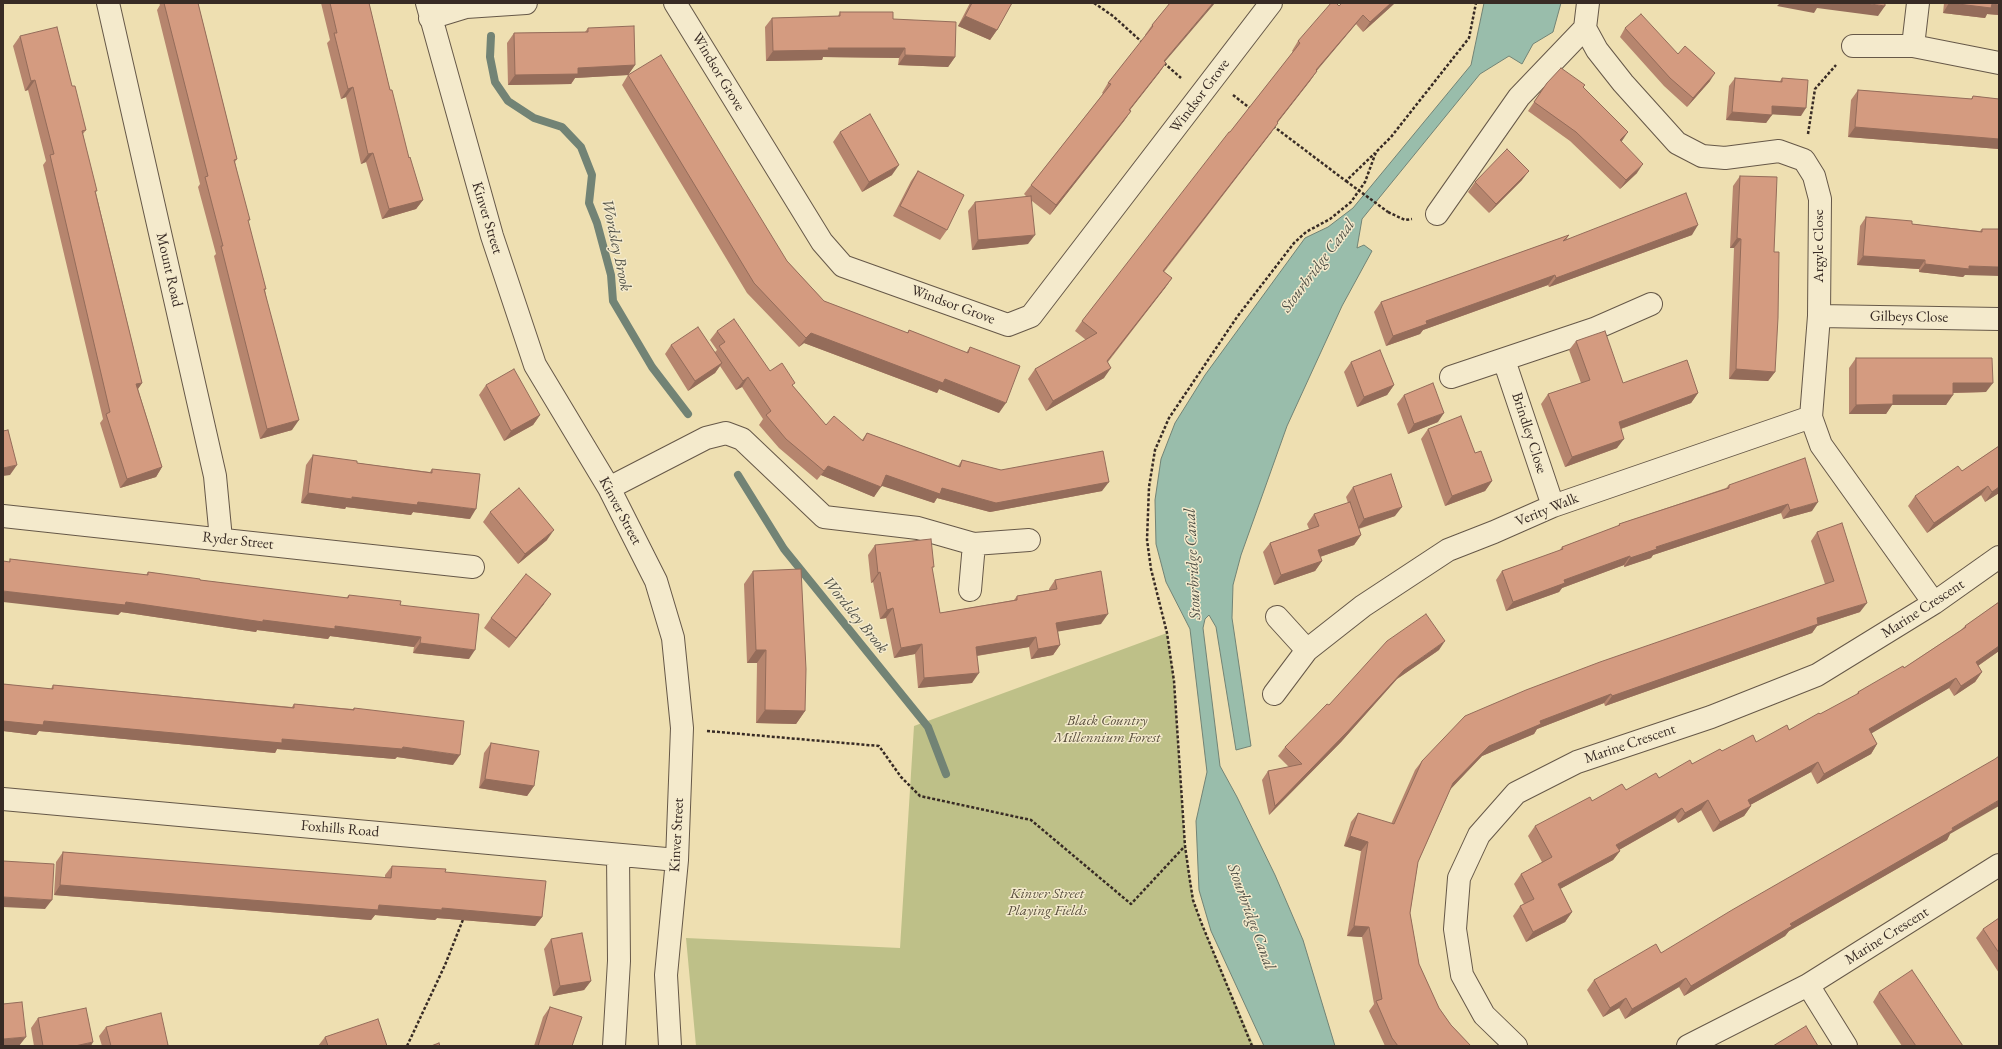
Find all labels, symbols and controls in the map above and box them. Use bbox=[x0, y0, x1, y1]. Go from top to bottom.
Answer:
street label: Windsor Grove bbox=[688, 30, 748, 114]
street label: Windsor Grove bbox=[1166, 55, 1234, 137]
street label: Kinver Street bbox=[468, 180, 506, 256]
water label: Wordsley Brook bbox=[597, 197, 635, 293]
street label: Argyle Close bbox=[1810, 209, 1828, 283]
water label: Stourbridge Canal bbox=[1277, 216, 1359, 316]
street label: Mount Road bbox=[152, 231, 186, 309]
street label: Windsor Grove bbox=[909, 281, 997, 329]
street label: Gilbeys Close bbox=[1870, 307, 1948, 327]
street label: Brindley Close bbox=[1507, 390, 1551, 476]
street label: Kinver Street bbox=[595, 474, 645, 548]
street label: Verity Walk bbox=[1513, 489, 1581, 531]
water label: Stourbridge Canal bbox=[1180, 508, 1206, 620]
street label: Ryder Street bbox=[202, 528, 274, 554]
water label: Wordsley Brook bbox=[818, 572, 892, 658]
street label: Marine Crescent bbox=[1878, 576, 1968, 642]
park label: Black Country Millennium Forest bbox=[1053, 712, 1161, 747]
street label: Marine Crescent bbox=[1582, 720, 1678, 768]
street label: Kinver Street bbox=[666, 797, 688, 873]
street label: Foxhills Road bbox=[300, 817, 380, 841]
water label: Stourbridge Canal bbox=[1223, 861, 1279, 973]
park label: Kinver Street Playing Fields bbox=[1007, 885, 1087, 920]
street label: Marine Crescent bbox=[1842, 903, 1932, 969]

